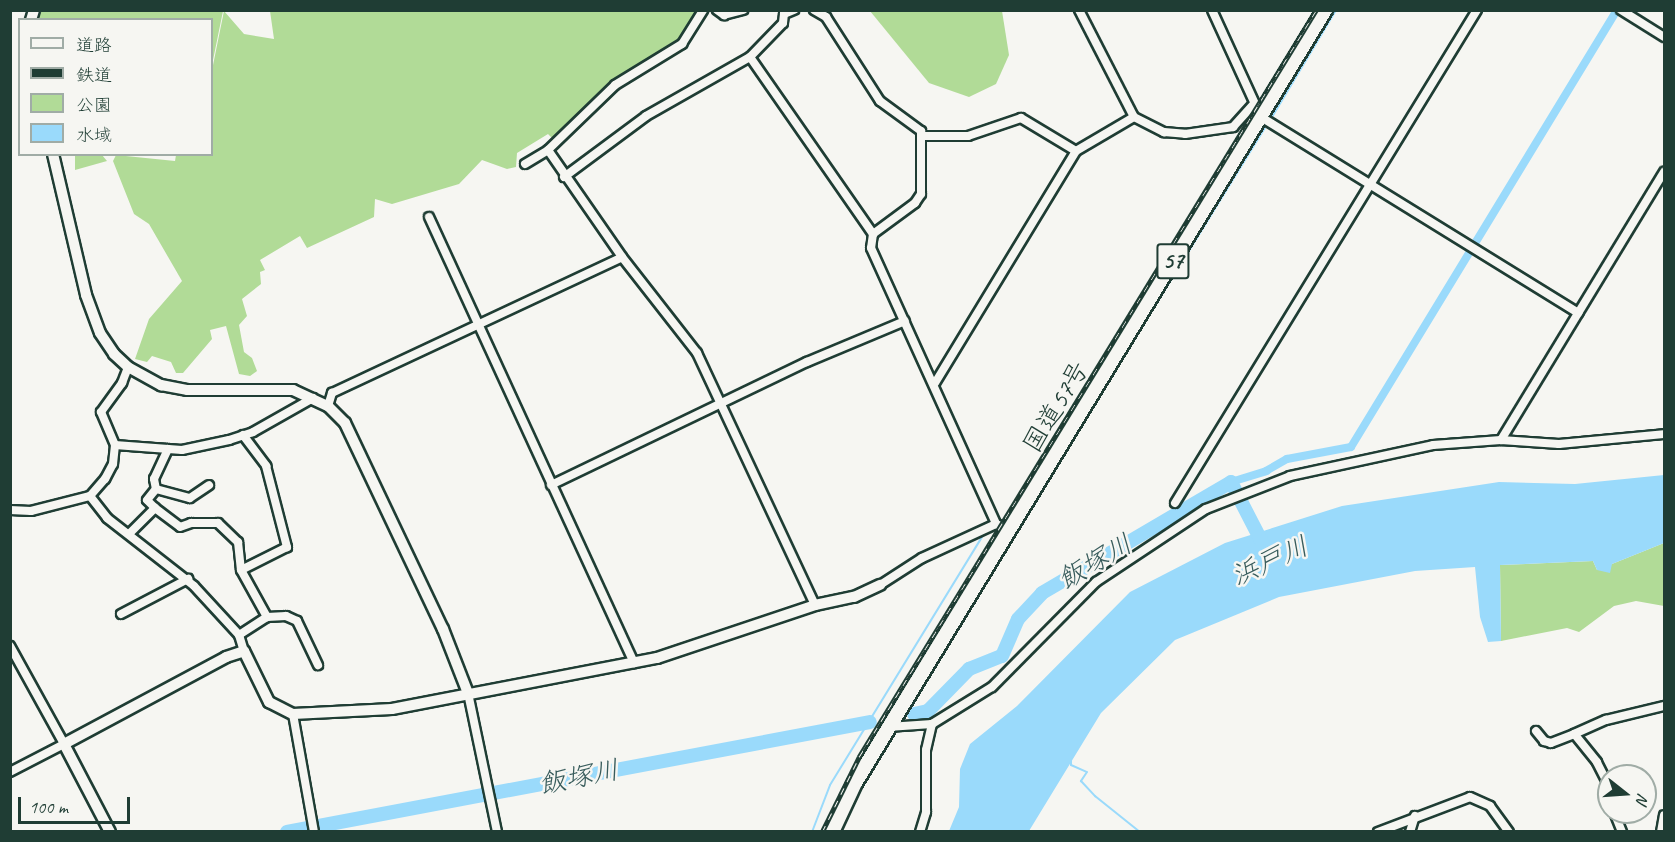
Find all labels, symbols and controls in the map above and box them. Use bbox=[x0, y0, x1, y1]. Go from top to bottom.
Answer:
legend bbox=[18, 18, 213, 156]
text: 道路 bbox=[76, 34, 112, 56]
text: 鉄道 bbox=[76, 64, 112, 86]
text: 公園 bbox=[76, 94, 112, 116]
text: 水域 bbox=[76, 124, 112, 146]
road number: 57 bbox=[1155, 240, 1191, 282]
street label: 国道57号 bbox=[1017, 356, 1095, 458]
water label: 飯塚川 bbox=[1052, 528, 1138, 596]
water label: 浜戸川 bbox=[1226, 530, 1314, 592]
water label: 飯塚川 bbox=[536, 753, 622, 801]
north arrow bbox=[1597, 764, 1657, 824]
scale bar bbox=[21, 785, 134, 823]
text: N bbox=[1631, 791, 1653, 806]
text: 100 m bbox=[29, 796, 68, 818]

